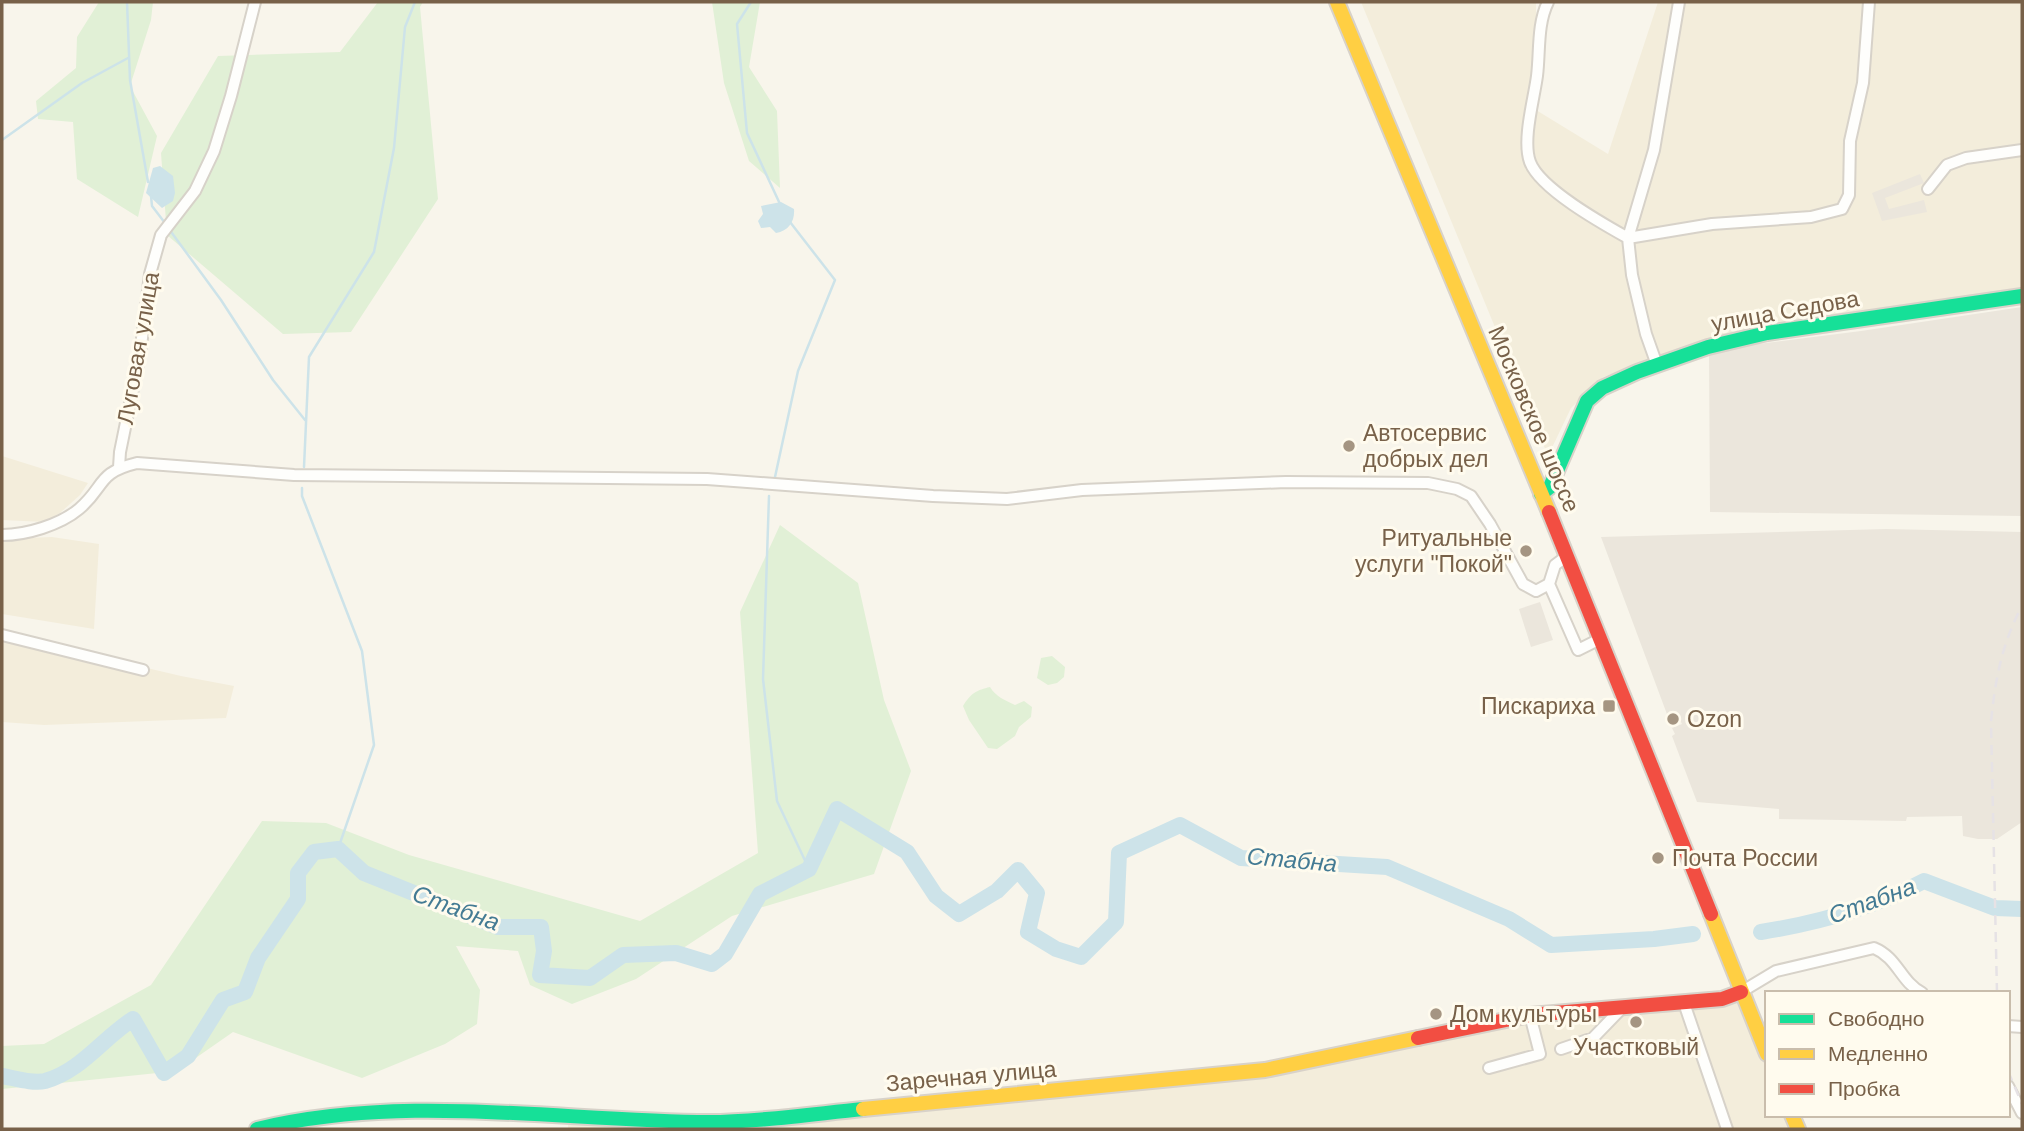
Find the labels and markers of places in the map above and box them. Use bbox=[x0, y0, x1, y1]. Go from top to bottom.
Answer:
place label: Автосервис добрых дел bbox=[1363, 420, 1488, 472]
marker: Автосервис добрых дел bbox=[1341, 438, 1357, 454]
place label: Ритуальные услуги "Покой" bbox=[1355, 525, 1512, 577]
marker: Ритуальные услуги "Покой" bbox=[1518, 543, 1534, 559]
place label: Пискариха bbox=[1481, 693, 1595, 719]
marker: Пискариха bbox=[1601, 698, 1617, 714]
place label: Ozon bbox=[1687, 706, 1742, 732]
marker: Ozon bbox=[1665, 711, 1681, 727]
place label: Почта России bbox=[1672, 845, 1818, 871]
marker: Почта России bbox=[1650, 850, 1666, 866]
place label: Дом культуры bbox=[1450, 1001, 1597, 1027]
marker: Дом культуры bbox=[1428, 1006, 1444, 1022]
marker: Участковый bbox=[1628, 1014, 1644, 1030]
place label: Участковый bbox=[1573, 1034, 1699, 1060]

